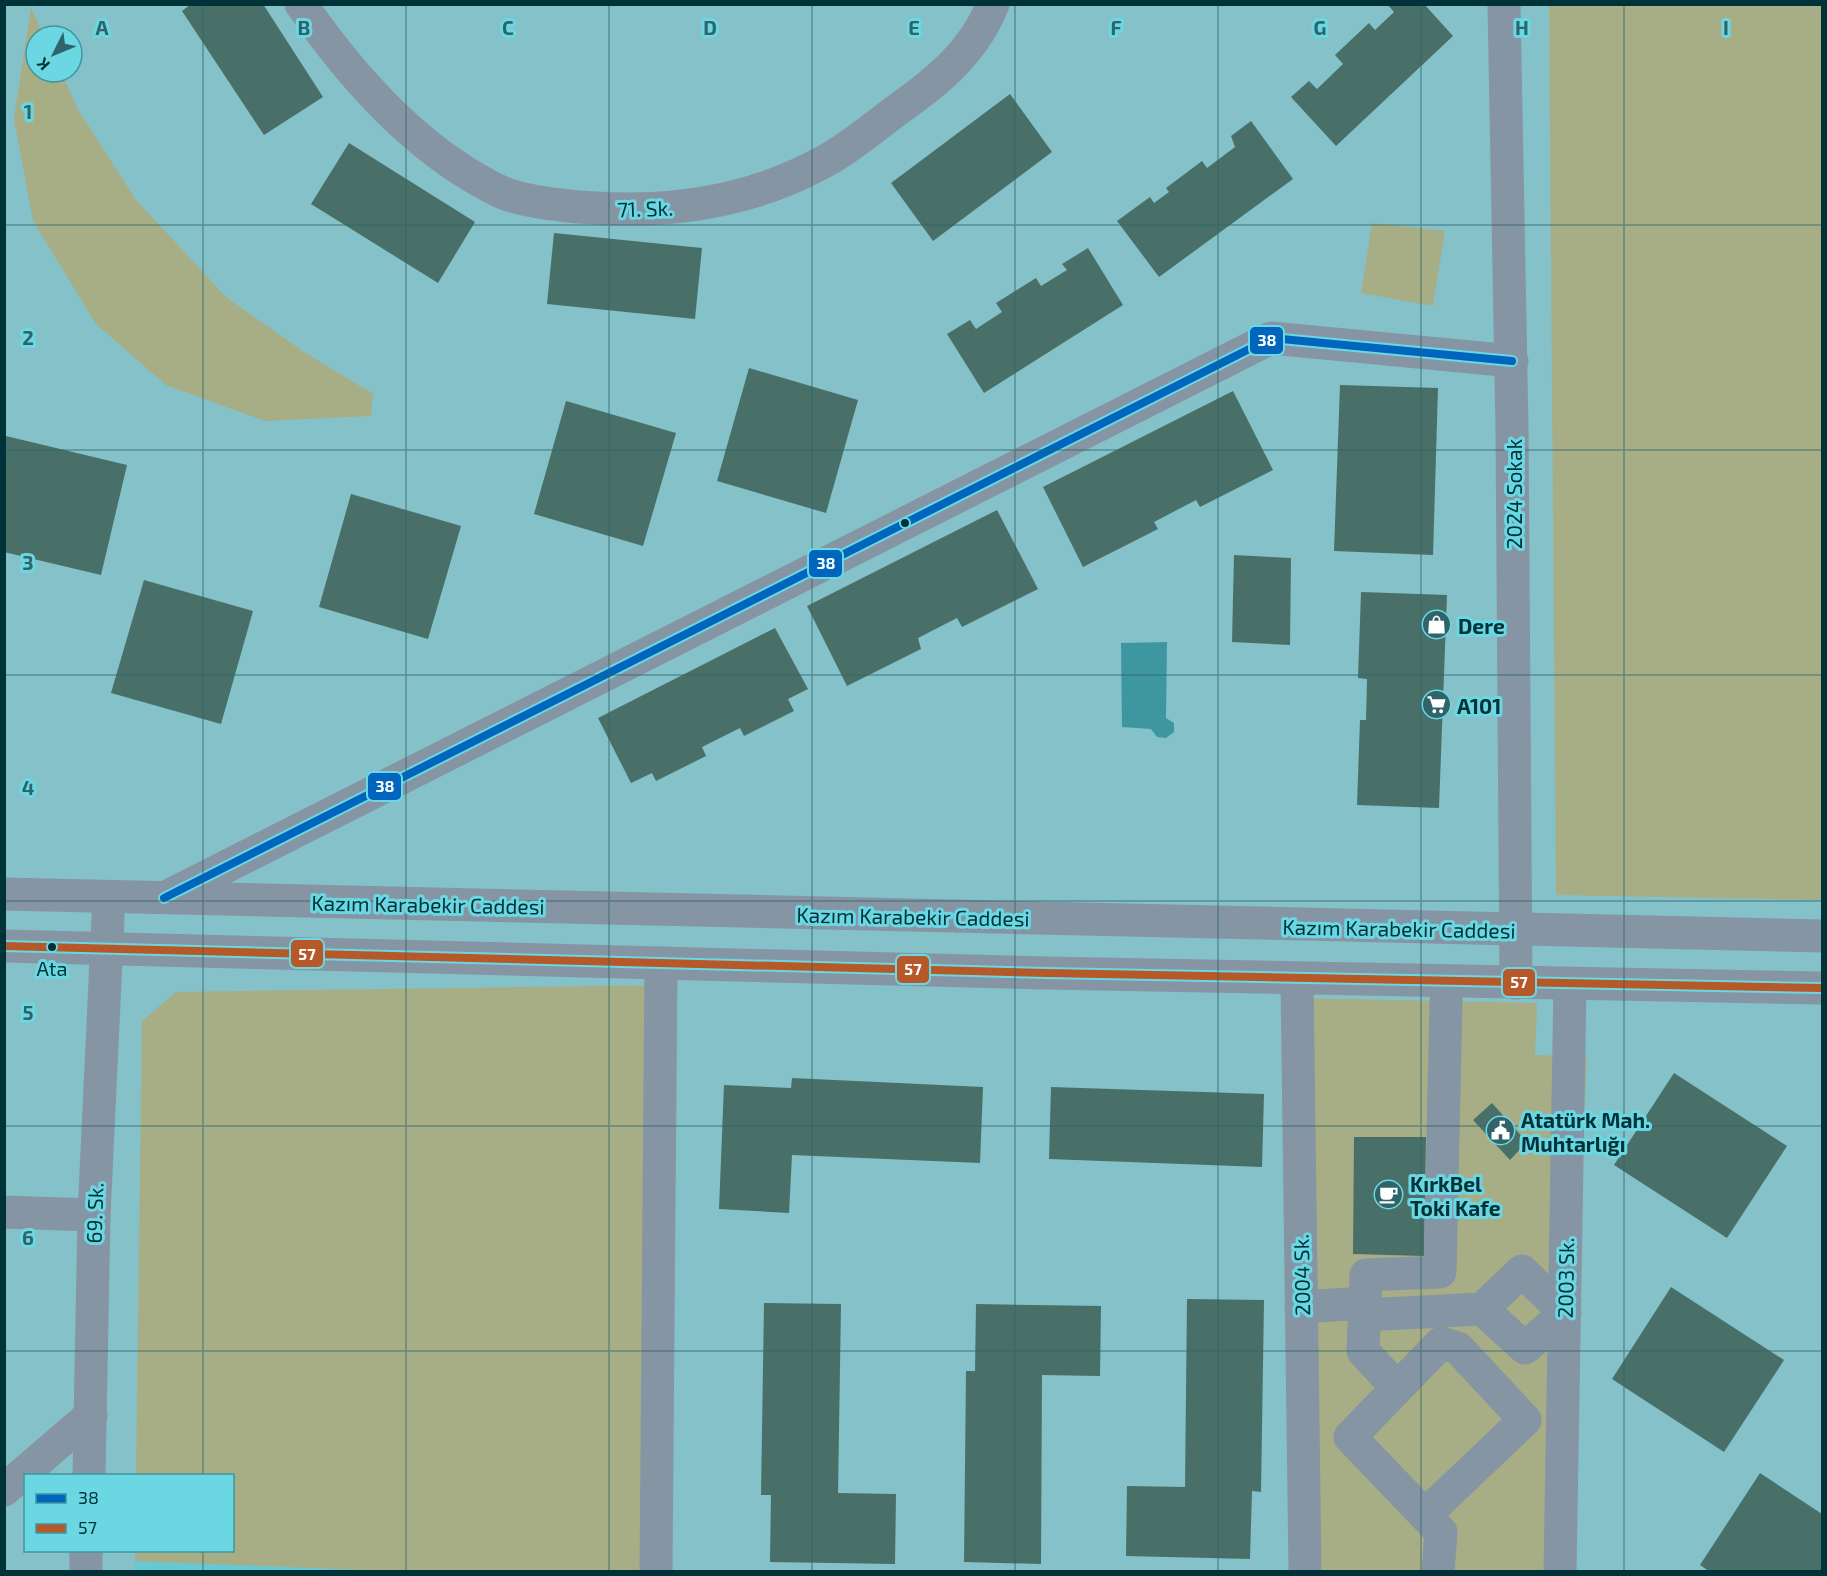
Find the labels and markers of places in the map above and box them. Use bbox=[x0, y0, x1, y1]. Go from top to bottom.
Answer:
unlabelled marker bbox=[899, 517, 911, 529]
shop icon: Dere bbox=[1421, 609, 1453, 641]
place label: Dere bbox=[1458, 613, 1505, 638]
supermarket icon: A101 bbox=[1420, 689, 1452, 721]
place label: A101 bbox=[1457, 693, 1501, 718]
marker: Ata bbox=[46, 941, 58, 953]
place label: Ata bbox=[37, 956, 67, 980]
place label: Atatürk Mah. Muhtarlığı bbox=[1521, 1107, 1650, 1156]
public building icon: Atatürk Mah. Muhtarlığı bbox=[1484, 1115, 1516, 1147]
place label: KırkBel Toki Kafe bbox=[1410, 1171, 1501, 1220]
cafe icon: KırkBel Toki Kafe bbox=[1373, 1179, 1405, 1211]

